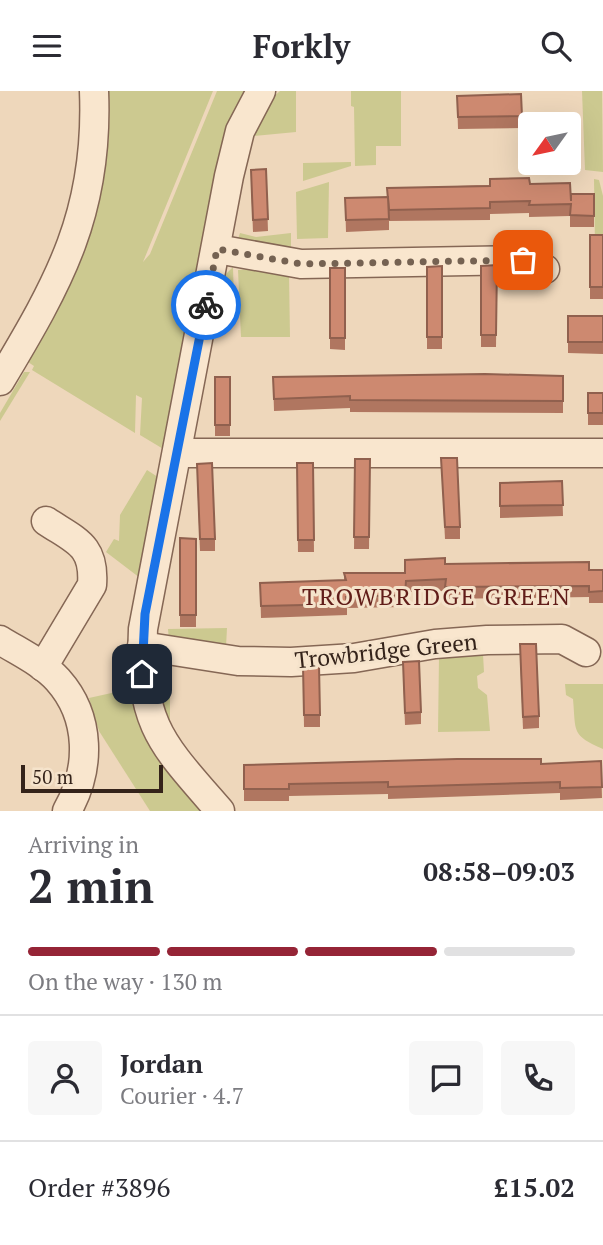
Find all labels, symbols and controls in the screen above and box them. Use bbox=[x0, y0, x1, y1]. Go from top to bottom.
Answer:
text: Forkly bbox=[253, 25, 350, 67]
icon: menu bbox=[28, 27, 66, 65]
icon: search bbox=[537, 27, 575, 65]
north arrow bbox=[518, 112, 581, 175]
map controls bbox=[518, 112, 581, 175]
pin bbox=[493, 230, 553, 290]
icon: bag bbox=[504, 241, 542, 279]
courier bbox=[171, 270, 241, 340]
icon: bike bbox=[187, 286, 225, 324]
district label: TROWBRIDGE GREEN bbox=[302, 580, 572, 612]
street label: Trowbridge Green bbox=[293, 625, 479, 676]
pin bbox=[112, 644, 172, 704]
icon: home bbox=[123, 655, 161, 693]
scale bar bbox=[21, 762, 163, 794]
text: 50 m bbox=[32, 764, 73, 789]
text: Arriving in bbox=[28, 829, 139, 860]
text: 08:58–09:03 bbox=[423, 854, 575, 888]
text: 2 min bbox=[28, 855, 154, 916]
text: On the way · 130 m bbox=[28, 966, 222, 997]
button: person bbox=[28, 1041, 102, 1115]
button: chat bbox=[409, 1041, 483, 1115]
button: phone bbox=[501, 1041, 575, 1115]
text: Jordan bbox=[120, 1046, 203, 1080]
text: Courier · 4.7 bbox=[120, 1080, 244, 1111]
text: Order #3896 bbox=[28, 1170, 170, 1204]
text: £15.02 bbox=[494, 1170, 575, 1204]

